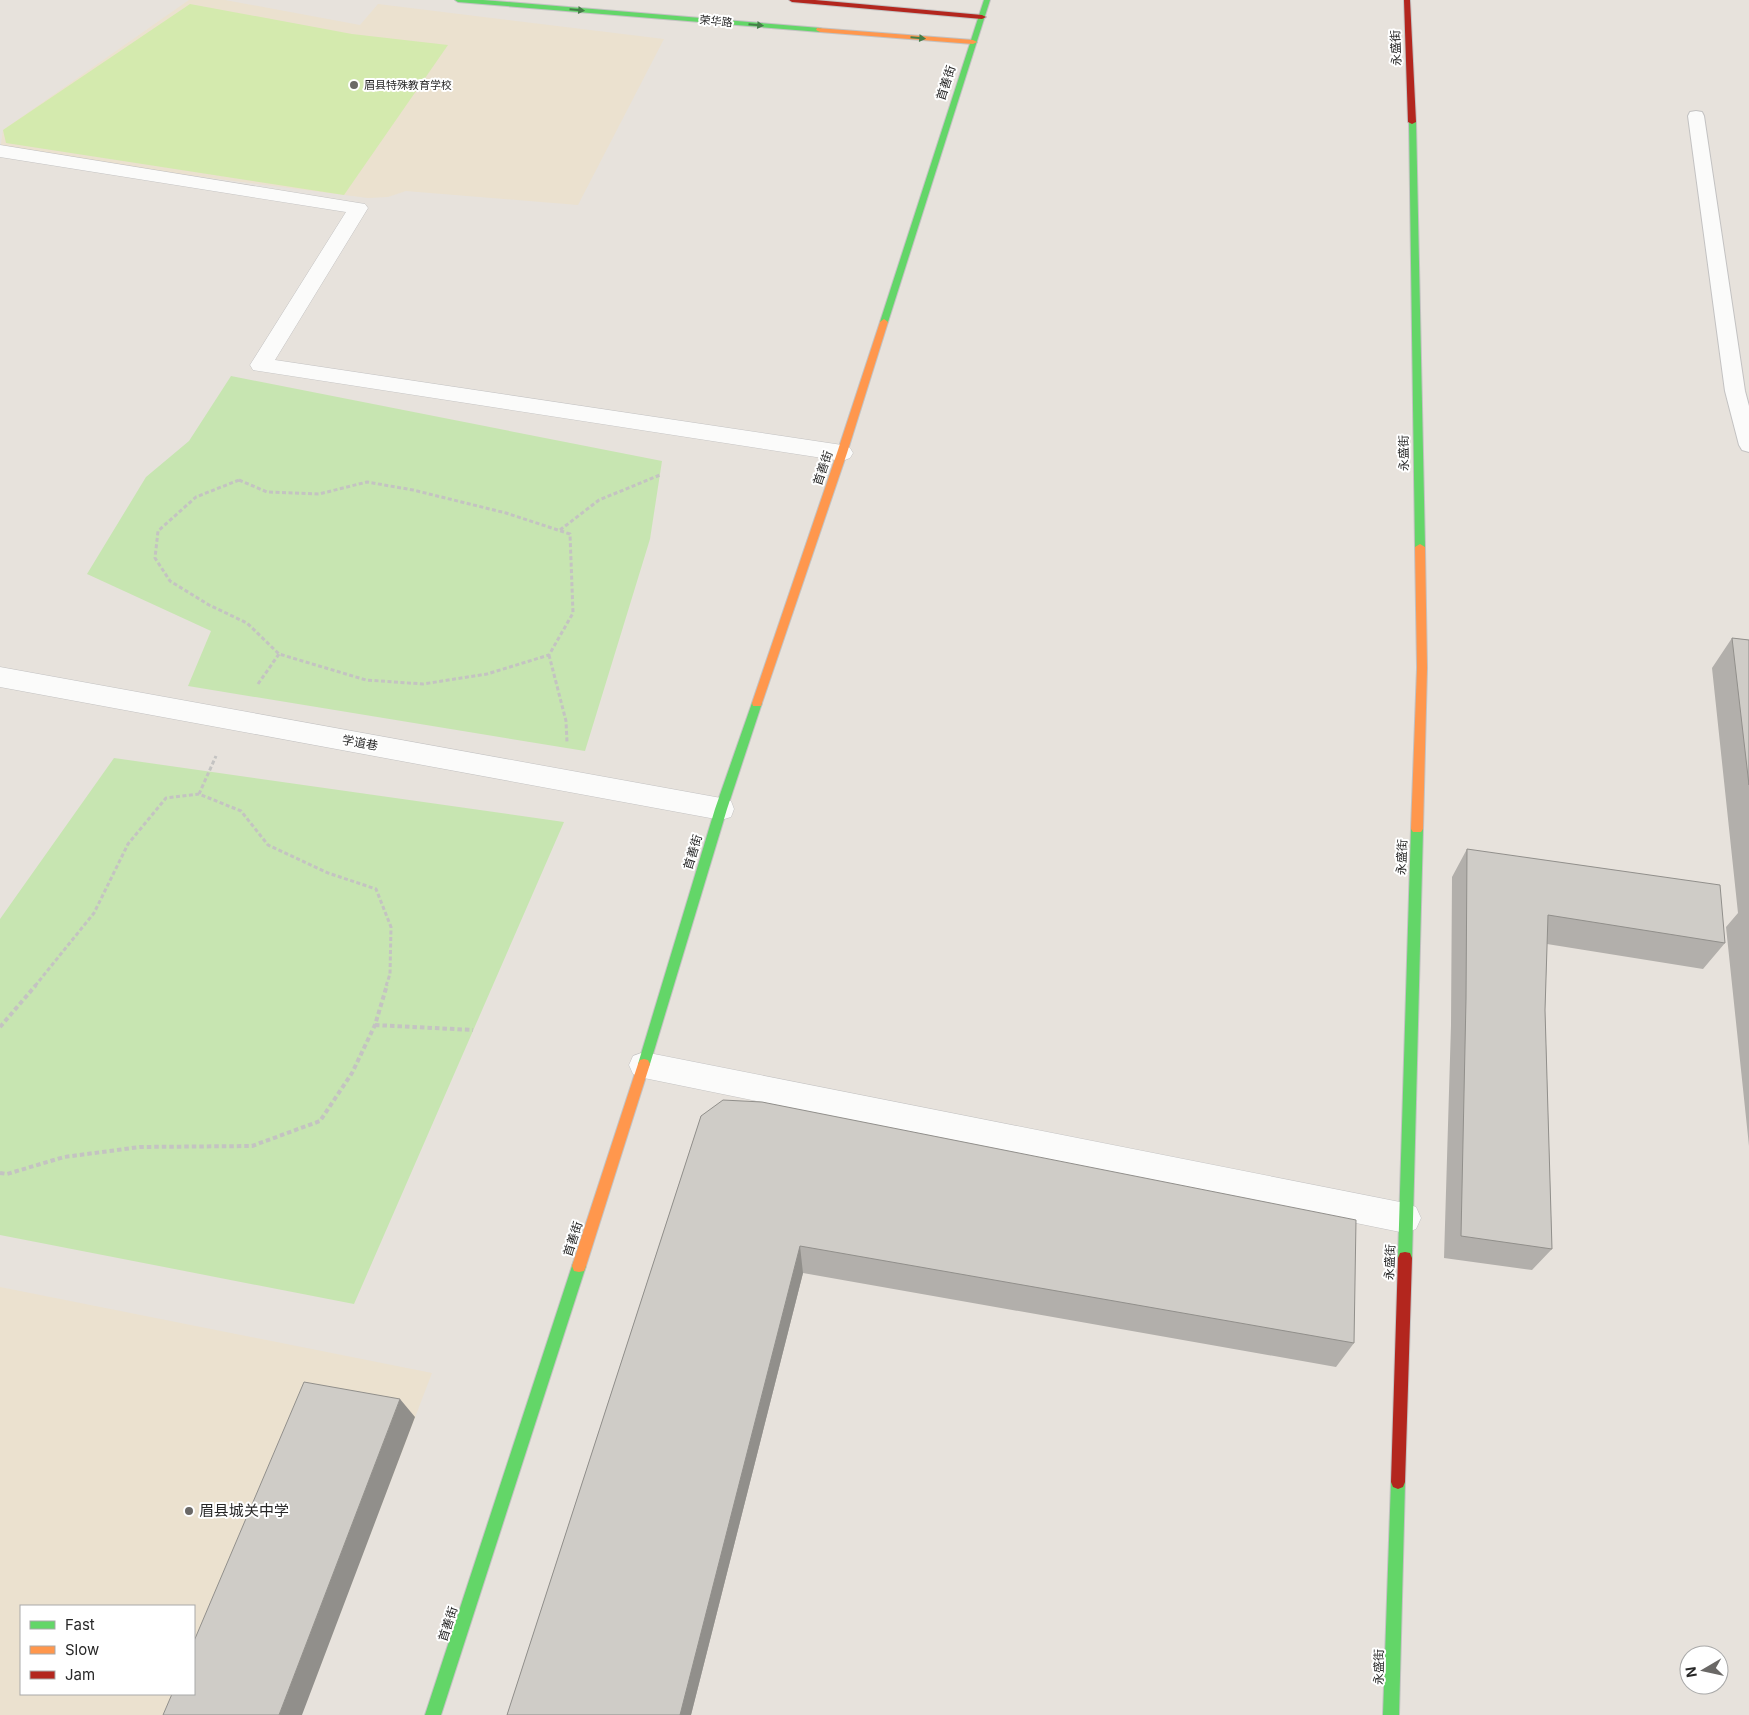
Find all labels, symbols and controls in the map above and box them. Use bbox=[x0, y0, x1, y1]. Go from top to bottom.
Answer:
one-way arrow bbox=[569, 6, 585, 14]
street label: 荣华路 bbox=[699, 13, 733, 29]
one-way arrow bbox=[748, 21, 764, 29]
street label: 永盛街 bbox=[1387, 30, 1404, 66]
one-way arrow bbox=[910, 34, 926, 42]
street label: 首善街 bbox=[933, 63, 958, 102]
place label: 眉县特殊教育学校 bbox=[364, 78, 452, 92]
marker: 眉县特殊教育学校 bbox=[348, 79, 360, 91]
street label: 永盛街 bbox=[1396, 435, 1411, 471]
street label: 首善街 bbox=[810, 448, 835, 487]
street label: 学道巷 bbox=[341, 732, 379, 753]
street label: 首善街 bbox=[680, 832, 705, 871]
street label: 永盛街 bbox=[1393, 839, 1410, 875]
street label: 首善街 bbox=[560, 1219, 585, 1258]
street label: 永盛街 bbox=[1381, 1244, 1398, 1280]
place label: 眉县城关中学 bbox=[199, 1501, 289, 1520]
marker: 眉县城关中学 bbox=[183, 1505, 195, 1517]
street label: 首善街 bbox=[435, 1604, 460, 1643]
legend bbox=[20, 1605, 195, 1695]
text: Fast bbox=[65, 1615, 95, 1634]
text: Slow bbox=[65, 1640, 99, 1659]
north arrow bbox=[1679, 1645, 1729, 1695]
street label: 永盛街 bbox=[1371, 1649, 1386, 1685]
text: Jam bbox=[65, 1665, 95, 1684]
text: N bbox=[1681, 1666, 1700, 1679]

